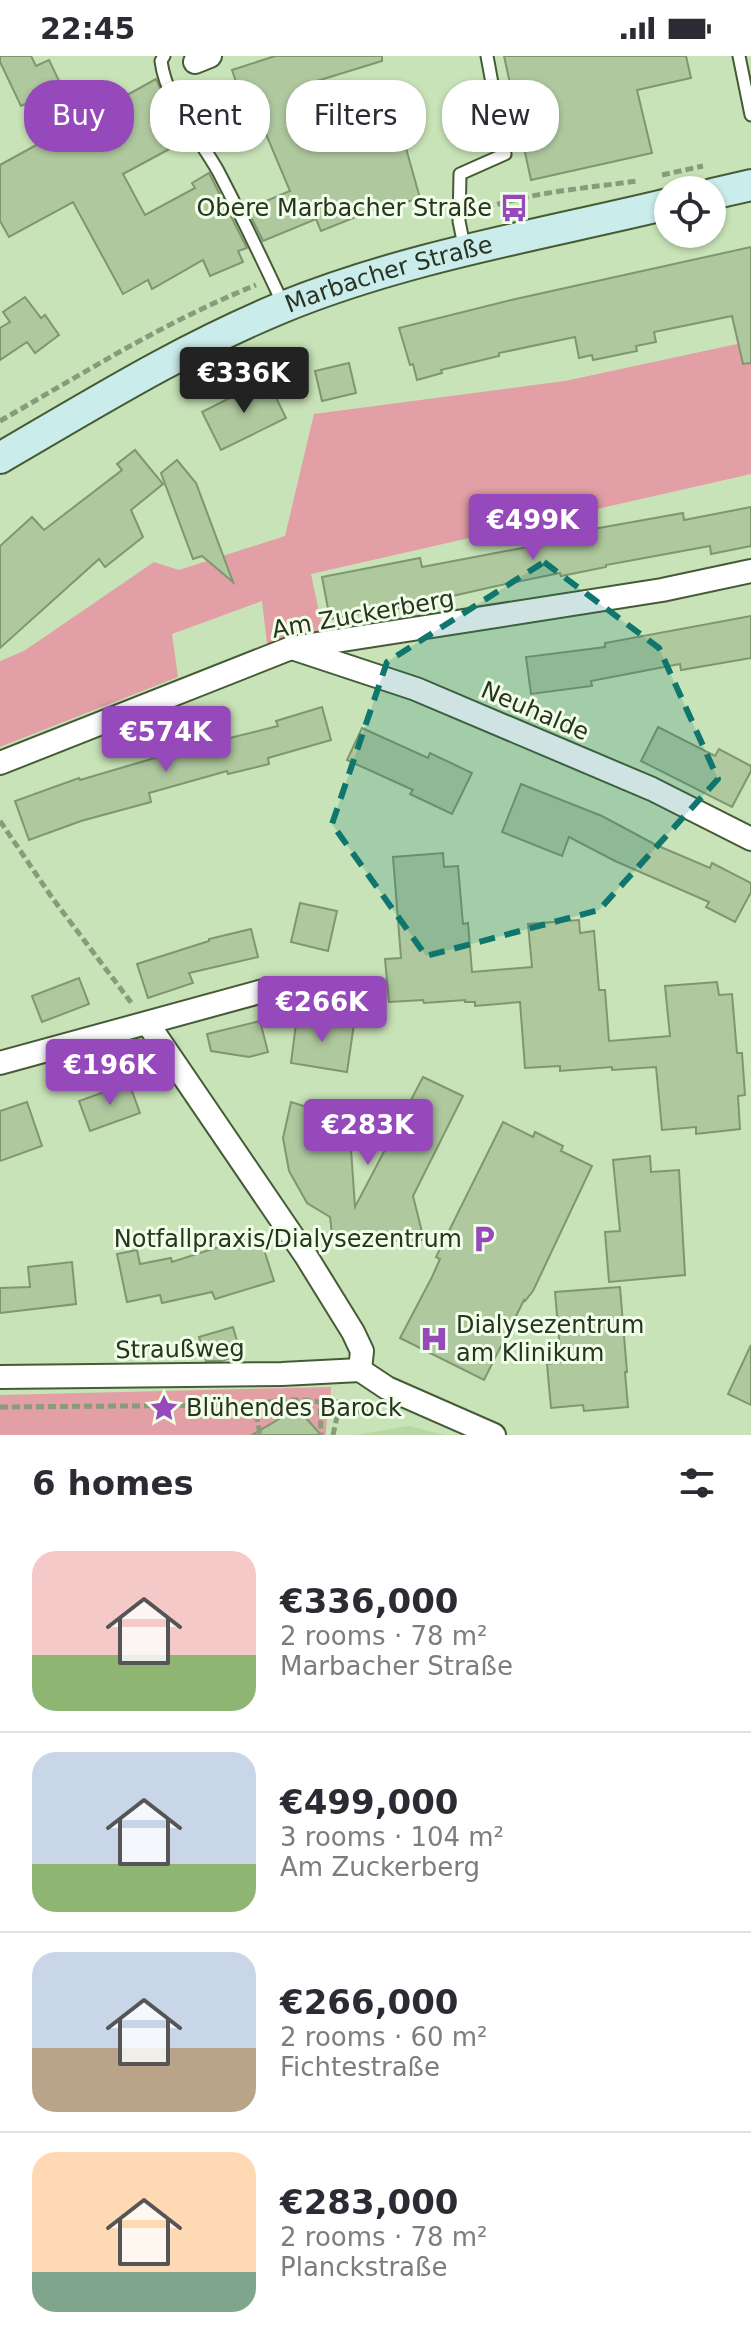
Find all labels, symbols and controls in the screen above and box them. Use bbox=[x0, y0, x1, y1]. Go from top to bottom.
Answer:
text: 22:45 bbox=[40, 11, 136, 46]
chip: Buy bbox=[24, 80, 134, 152]
chip: Rent bbox=[150, 80, 270, 152]
chip: Filters bbox=[286, 80, 426, 152]
chip: New bbox=[442, 80, 559, 152]
map controls bbox=[654, 176, 726, 248]
button: locate bbox=[654, 176, 726, 248]
bus stop icon: Obere Marbacher Straße bbox=[499, 193, 529, 223]
place label: Obere Marbacher Straße bbox=[196, 194, 492, 222]
street label: Marbacher Straße bbox=[281, 230, 495, 319]
pin: €336K bbox=[188, 347, 300, 415]
text: €336K bbox=[198, 358, 290, 388]
pin: €499K bbox=[477, 494, 589, 562]
text: €499K bbox=[487, 505, 579, 535]
street label: Am Zuckerberg bbox=[270, 584, 456, 644]
street label: Neuhalde bbox=[477, 676, 593, 746]
pin: €574K bbox=[110, 706, 222, 774]
text: €574K bbox=[120, 717, 212, 747]
pin: €266K bbox=[266, 976, 378, 1044]
text: €266K bbox=[276, 987, 368, 1017]
pin: €196K bbox=[54, 1039, 166, 1107]
text: €196K bbox=[64, 1050, 156, 1080]
pin: €283K bbox=[312, 1099, 424, 1167]
text: €283K bbox=[322, 1110, 414, 1140]
parking icon: Notfallpraxis/Dialysezentrum bbox=[469, 1224, 499, 1254]
place label: Notfallpraxis/Dialysezentrum bbox=[114, 1225, 462, 1253]
place label: Dialysezentrum am Klinikum bbox=[456, 1311, 644, 1367]
hospital icon: Dialysezentrum am Klinikum bbox=[419, 1324, 449, 1354]
street label: Straußweg bbox=[115, 1334, 245, 1364]
place icon: Blühendes Barock bbox=[149, 1393, 179, 1423]
place label: Blühendes Barock bbox=[186, 1394, 402, 1422]
icon: filters bbox=[675, 1461, 719, 1505]
text: 6 homes bbox=[32, 1463, 194, 1503]
text: €336,000 bbox=[280, 1581, 459, 1621]
icon: home bbox=[96, 1583, 192, 1679]
text: 2 rooms · 78 m² bbox=[280, 1621, 488, 1651]
text: Marbacher Straße bbox=[280, 1651, 513, 1681]
text: €499,000 bbox=[280, 1782, 459, 1822]
icon: home bbox=[96, 1784, 192, 1880]
text: 3 rooms · 104 m² bbox=[280, 1822, 504, 1852]
text: Am Zuckerberg bbox=[280, 1852, 480, 1882]
text: €266,000 bbox=[280, 1982, 459, 2022]
icon: home bbox=[96, 1984, 192, 2080]
text: 2 rooms · 60 m² bbox=[280, 2022, 488, 2052]
text: Fichtestraße bbox=[280, 2052, 440, 2082]
text: €283,000 bbox=[280, 2182, 459, 2222]
icon: home bbox=[96, 2184, 192, 2280]
text: 2 rooms · 78 m² bbox=[280, 2222, 488, 2252]
text: Planckstraße bbox=[280, 2252, 447, 2282]

